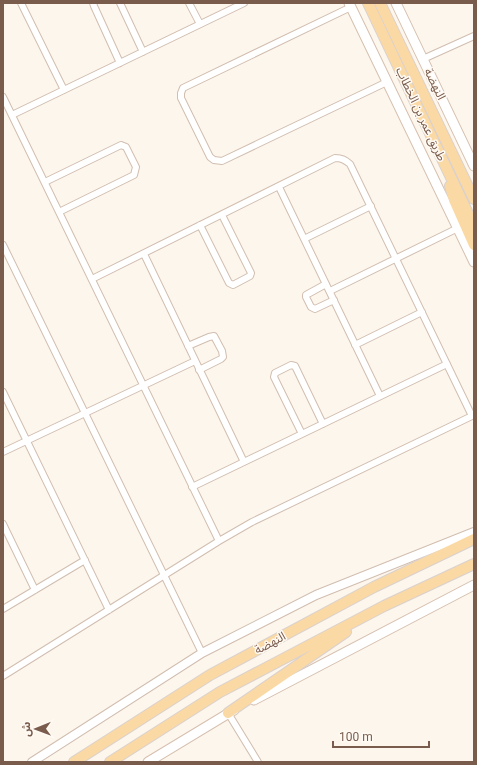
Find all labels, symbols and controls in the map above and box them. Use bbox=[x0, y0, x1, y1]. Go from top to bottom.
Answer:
street label: طريق عمر بن الخطاب bbox=[392, 65, 449, 164]
street label: النهضة bbox=[421, 66, 449, 102]
street label: النهضة bbox=[252, 629, 288, 657]
north arrow bbox=[16, 709, 56, 749]
text: ش bbox=[20, 722, 33, 737]
scale bar bbox=[333, 723, 429, 749]
text: 100 m bbox=[339, 730, 373, 744]

